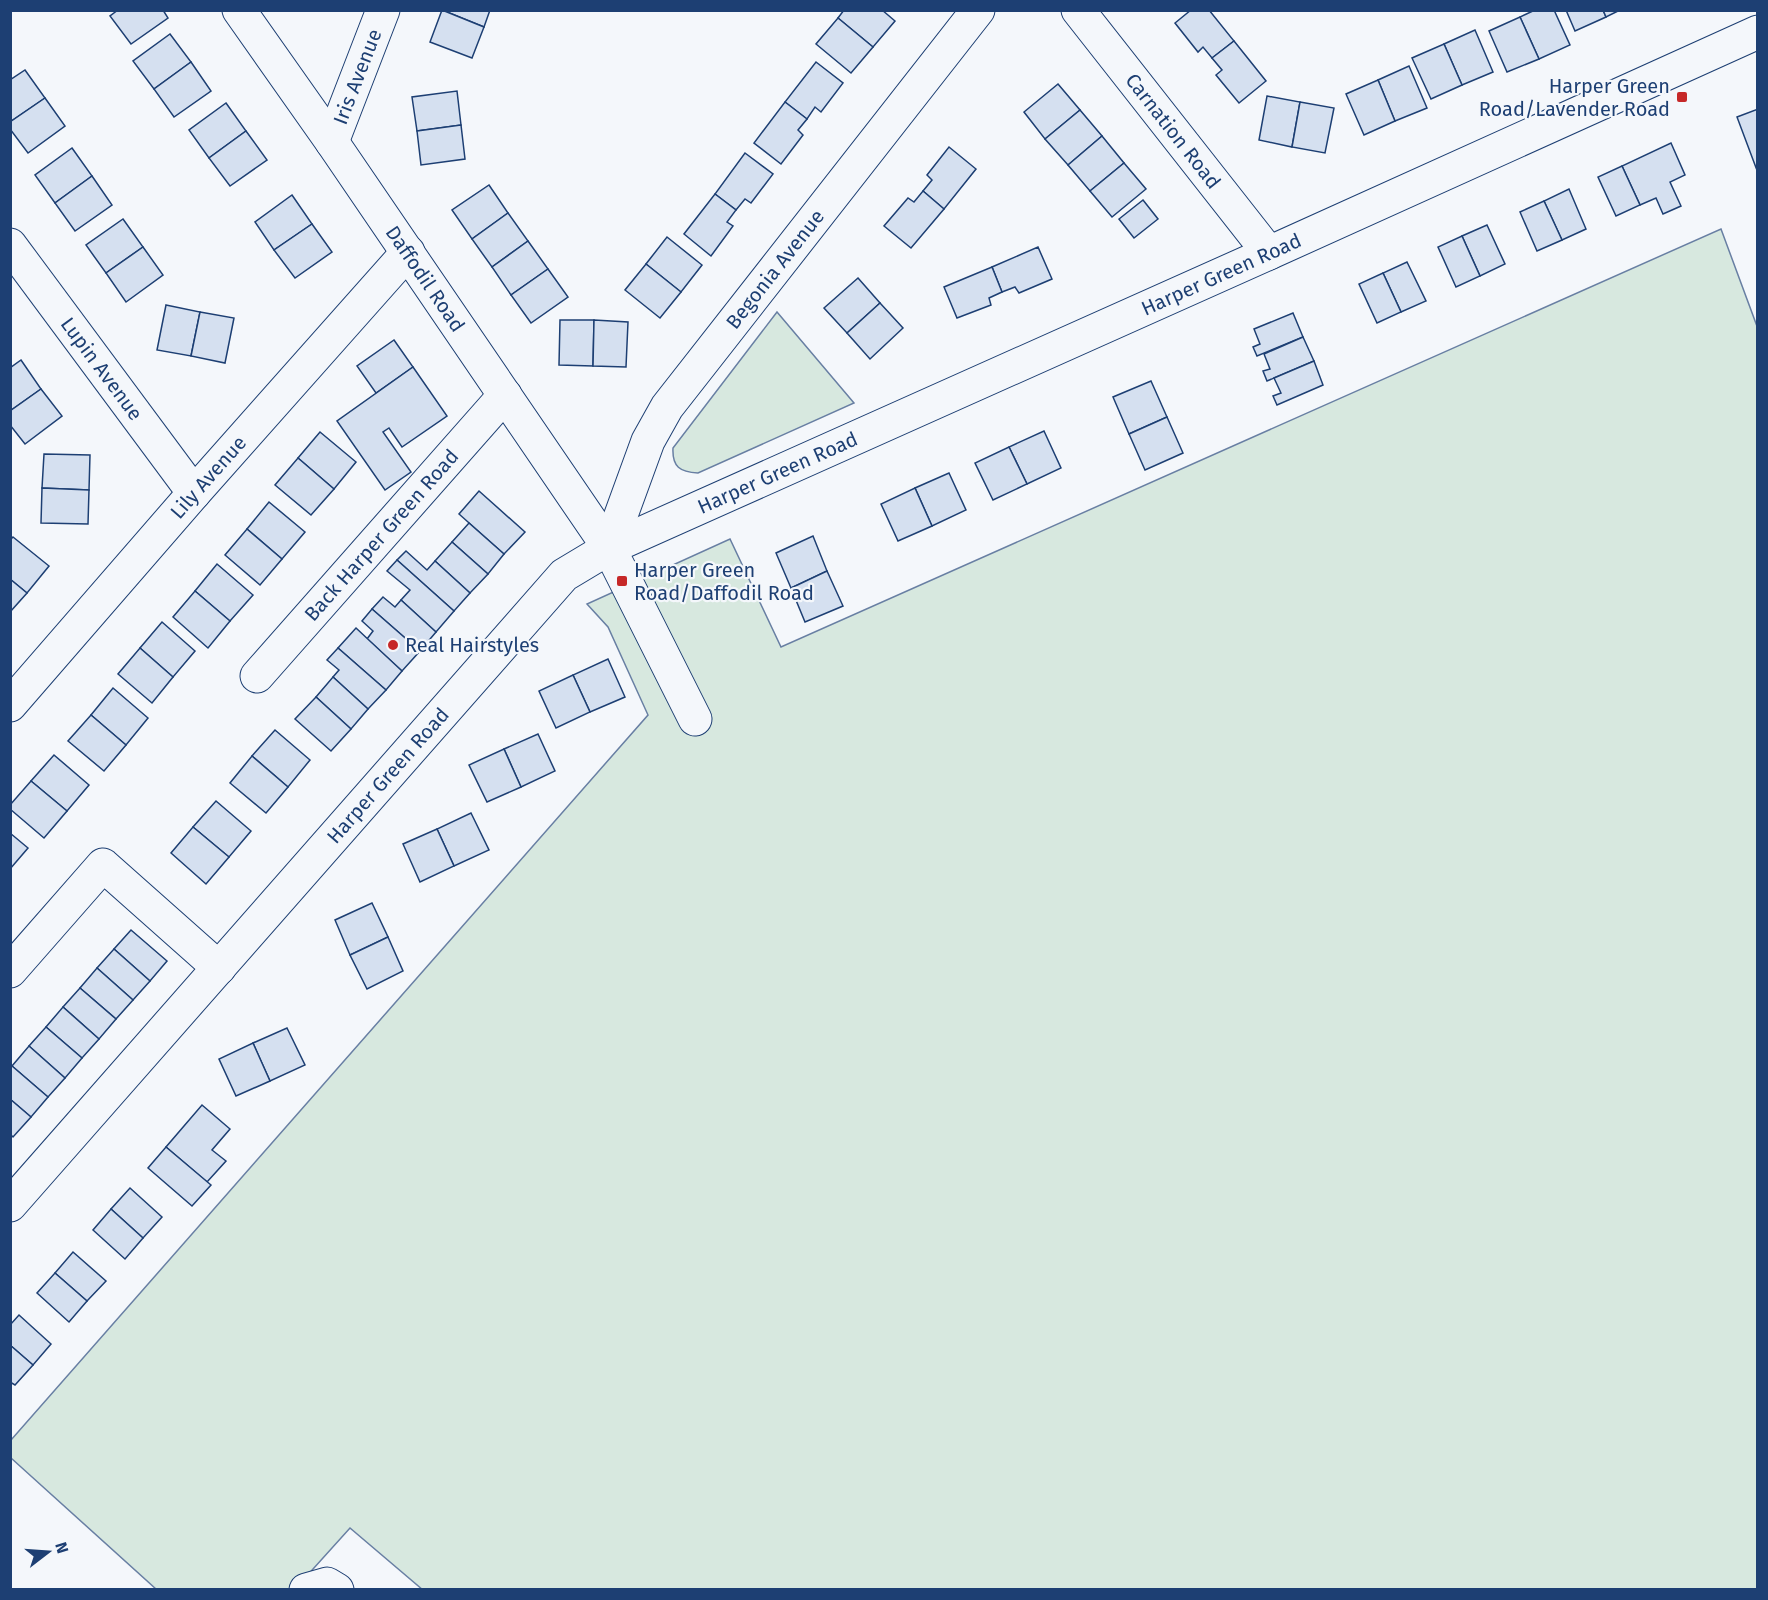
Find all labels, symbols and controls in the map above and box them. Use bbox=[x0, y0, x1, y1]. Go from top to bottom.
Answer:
street label: Iris Avenue bbox=[328, 26, 387, 128]
street label: Carnation Road bbox=[1120, 69, 1226, 194]
place label: Harper Green Road/Lavender Road bbox=[1479, 74, 1670, 121]
marker: Harper Green Road/Lavender Road bbox=[1675, 90, 1689, 104]
street label: Begonia Avenue bbox=[721, 205, 829, 334]
street label: Daffodil Road bbox=[381, 221, 470, 336]
street label: Harper Green Road bbox=[1137, 228, 1305, 321]
street label: Lupin Avenue bbox=[56, 312, 148, 425]
street label: Harper Green Road bbox=[694, 426, 861, 519]
street label: Lily Avenue bbox=[165, 431, 251, 524]
street label: Back Harper Green Road bbox=[299, 444, 464, 626]
place label: Harper Green Road/Daffodil Road bbox=[634, 558, 814, 605]
marker: Harper Green Road/Daffodil Road bbox=[615, 574, 629, 588]
place label: Real Hairstyles bbox=[405, 633, 539, 657]
marker: Real Hairstyles bbox=[386, 638, 400, 652]
street label: Harper Green Road bbox=[322, 703, 454, 848]
north arrow bbox=[18, 1522, 78, 1582]
text: N bbox=[51, 1540, 73, 1556]

